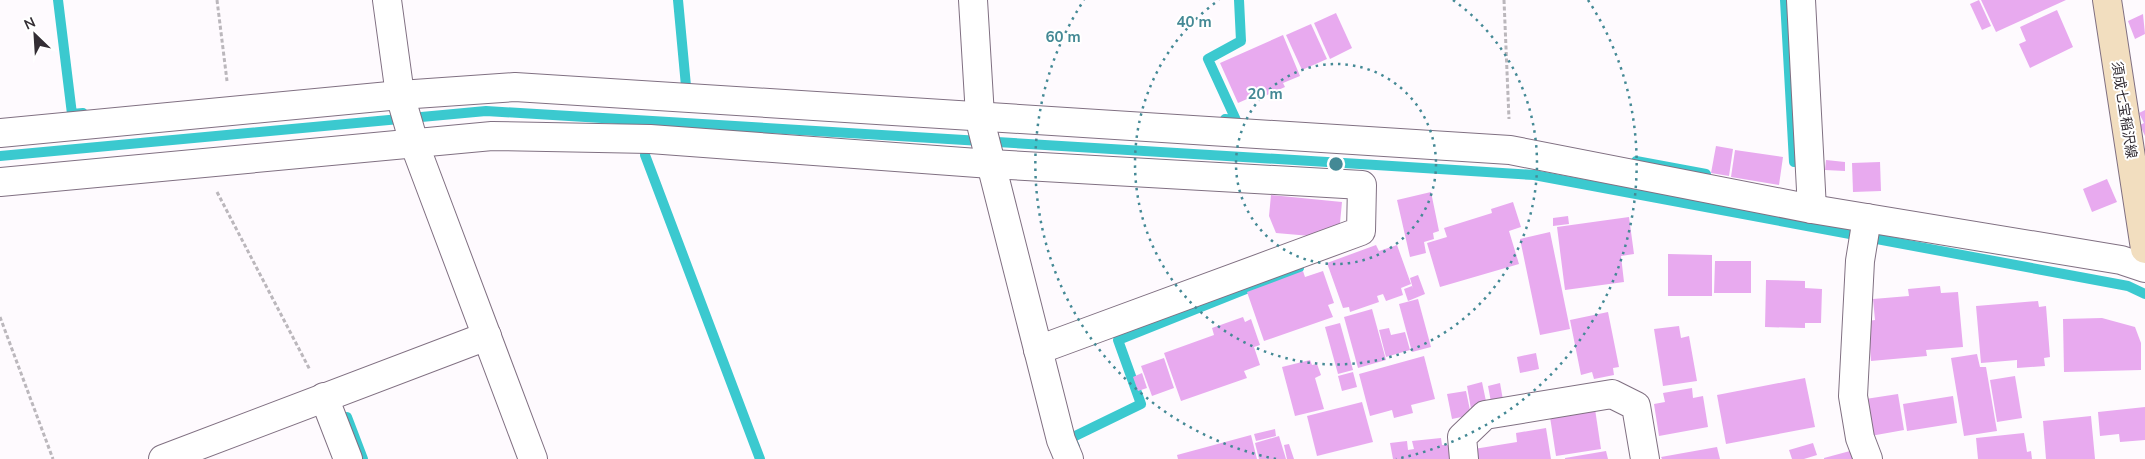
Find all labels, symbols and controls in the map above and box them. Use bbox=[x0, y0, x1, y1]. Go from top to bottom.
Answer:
north arrow bbox=[10, 10, 60, 60]
text: 40 m bbox=[1176, 12, 1212, 32]
text: N bbox=[21, 13, 38, 34]
text: 60 m bbox=[1045, 27, 1081, 47]
street label: 須成七宝稲沢線 bbox=[2107, 60, 2141, 160]
text: 20 m bbox=[1247, 84, 1283, 104]
centre of rings bbox=[1327, 155, 1345, 173]

